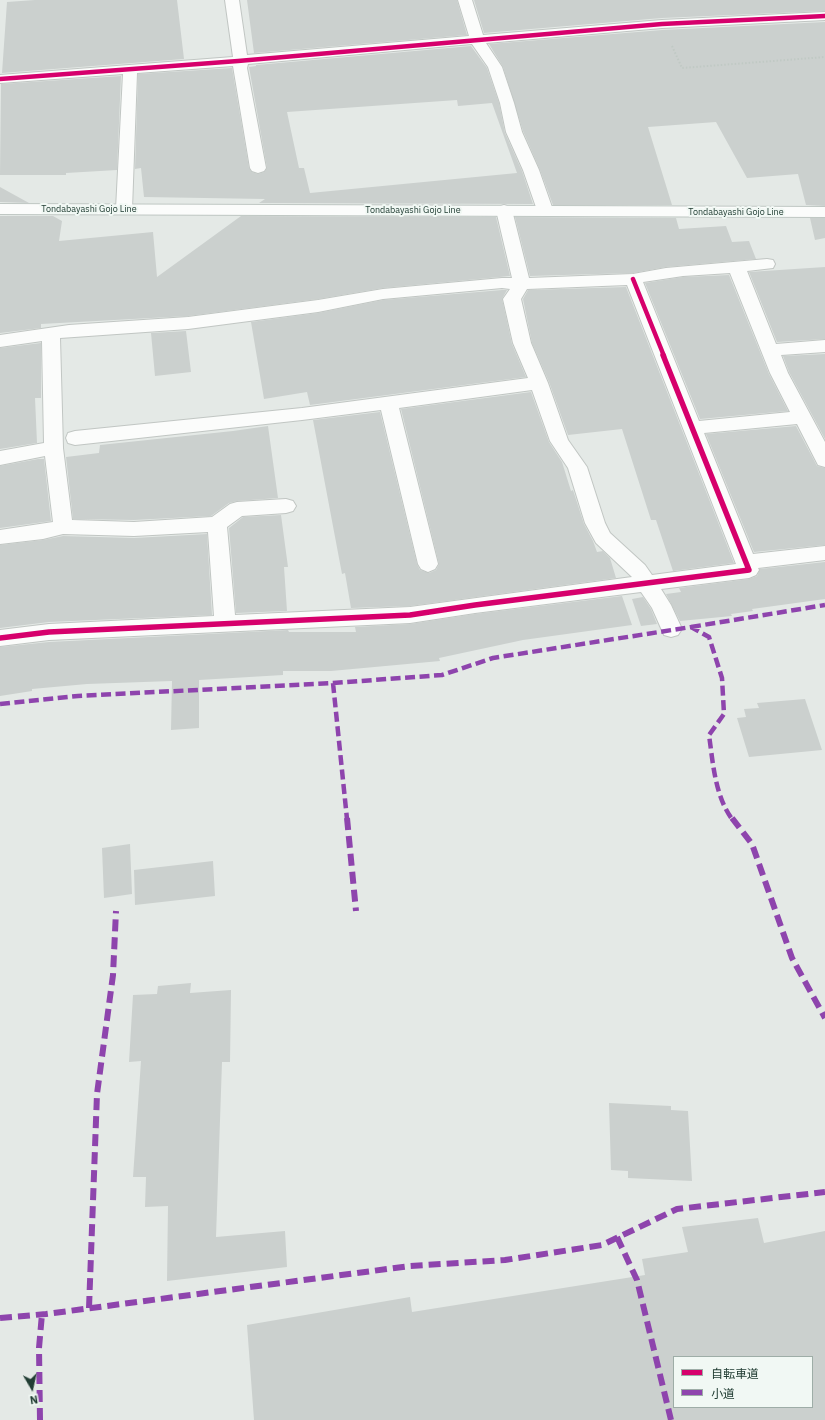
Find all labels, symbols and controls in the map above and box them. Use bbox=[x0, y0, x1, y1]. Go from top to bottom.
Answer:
street label: Tondabayashi Gojo Line bbox=[41, 204, 137, 214]
street label: Tondabayashi Gojo Line bbox=[365, 205, 461, 215]
street label: Tondabayashi Gojo Line bbox=[688, 207, 784, 217]
legend bbox=[673, 1356, 813, 1408]
text: 自転車道 bbox=[711, 1366, 759, 1381]
north arrow bbox=[12, 1368, 52, 1408]
text: 小道 bbox=[711, 1386, 735, 1401]
text: N bbox=[29, 1392, 39, 1407]

